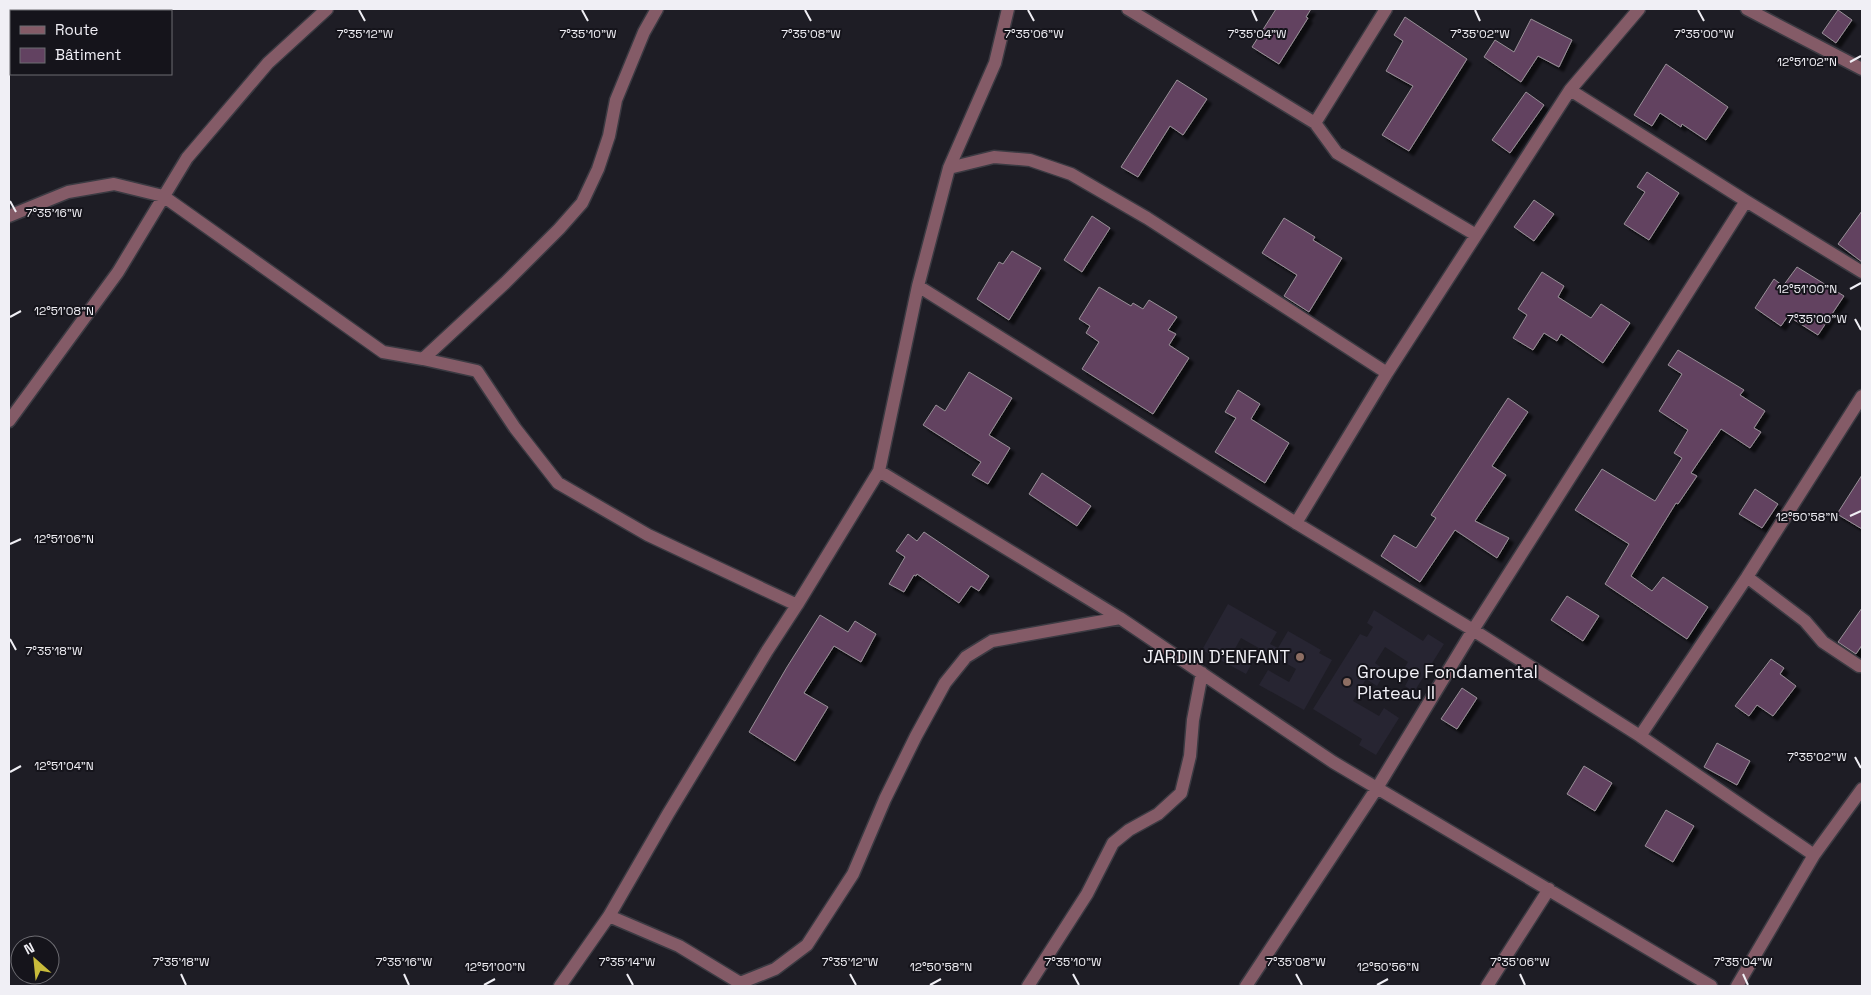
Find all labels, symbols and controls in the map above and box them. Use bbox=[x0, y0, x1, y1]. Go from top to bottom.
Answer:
legend bbox=[10, 10, 172, 75]
text: Route bbox=[55, 20, 99, 39]
text: 7°35'12"W bbox=[337, 26, 394, 42]
text: 7°35'10"W bbox=[559, 26, 617, 42]
text: 7°35'08"W bbox=[781, 26, 841, 42]
text: 7°35'06"W bbox=[1004, 26, 1064, 42]
text: 7°35'04"W bbox=[1227, 26, 1287, 42]
text: 7°35'02"W bbox=[1450, 26, 1510, 42]
text: 7°35'00"W bbox=[1674, 26, 1734, 42]
text: Bâtiment bbox=[55, 45, 121, 64]
text: 12°51'02"N bbox=[1777, 54, 1837, 70]
text: 7°35'16"W bbox=[26, 205, 83, 221]
text: 12°51'00"N bbox=[1777, 281, 1837, 297]
text: 12°51'08"N bbox=[34, 303, 94, 319]
text: 7°35'00"W bbox=[1787, 311, 1847, 327]
text: 12°50'58"N bbox=[1776, 509, 1838, 525]
text: 12°51'06"N bbox=[34, 531, 94, 547]
text: 7°35'18"W bbox=[26, 643, 83, 659]
place label: JARDIN D'ENFANT bbox=[1143, 645, 1290, 668]
marker: JARDIN D'ENFANT bbox=[1294, 651, 1306, 663]
place label: Groupe Fondamental Plateau II bbox=[1357, 660, 1538, 704]
marker: Groupe Fondamental Plateau II bbox=[1341, 676, 1353, 688]
text: 7°35'02"W bbox=[1787, 749, 1847, 765]
text: 12°51'04"N bbox=[34, 758, 94, 774]
north arrow bbox=[10, 935, 60, 985]
text: N bbox=[21, 938, 37, 959]
text: 7°35'18"W bbox=[153, 954, 210, 970]
text: 7°35'16"W bbox=[376, 954, 433, 970]
text: 7°35'14"W bbox=[599, 954, 656, 970]
text: 7°35'12"W bbox=[822, 954, 879, 970]
text: 7°35'10"W bbox=[1044, 954, 1102, 970]
text: 7°35'08"W bbox=[1266, 954, 1326, 970]
text: 7°35'06"W bbox=[1490, 954, 1550, 970]
text: 7°35'04"W bbox=[1713, 954, 1773, 970]
text: 12°51'00"N bbox=[465, 959, 525, 975]
text: 12°50'58"N bbox=[910, 959, 972, 975]
text: 12°50'56"N bbox=[1357, 959, 1419, 975]

